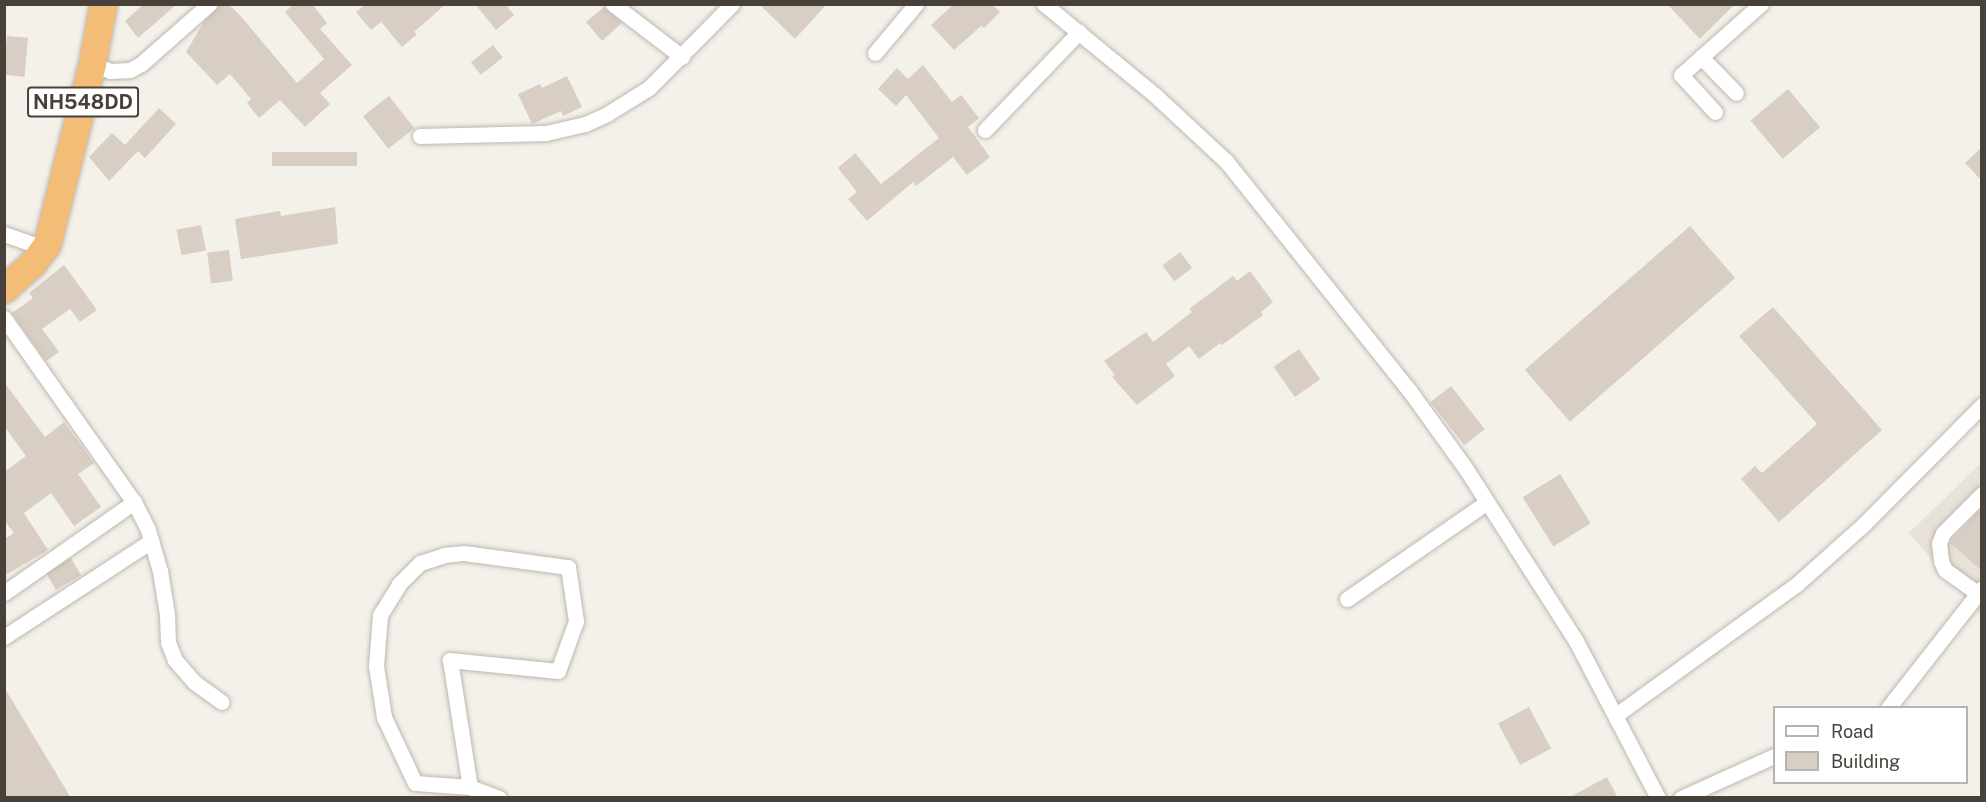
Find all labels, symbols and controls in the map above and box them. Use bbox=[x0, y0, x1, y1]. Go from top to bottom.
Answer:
road number: NH548DD bbox=[26, 85, 140, 119]
legend bbox=[1773, 706, 1968, 784]
text: Road bbox=[1831, 721, 1874, 742]
text: Building bbox=[1831, 751, 1900, 772]

